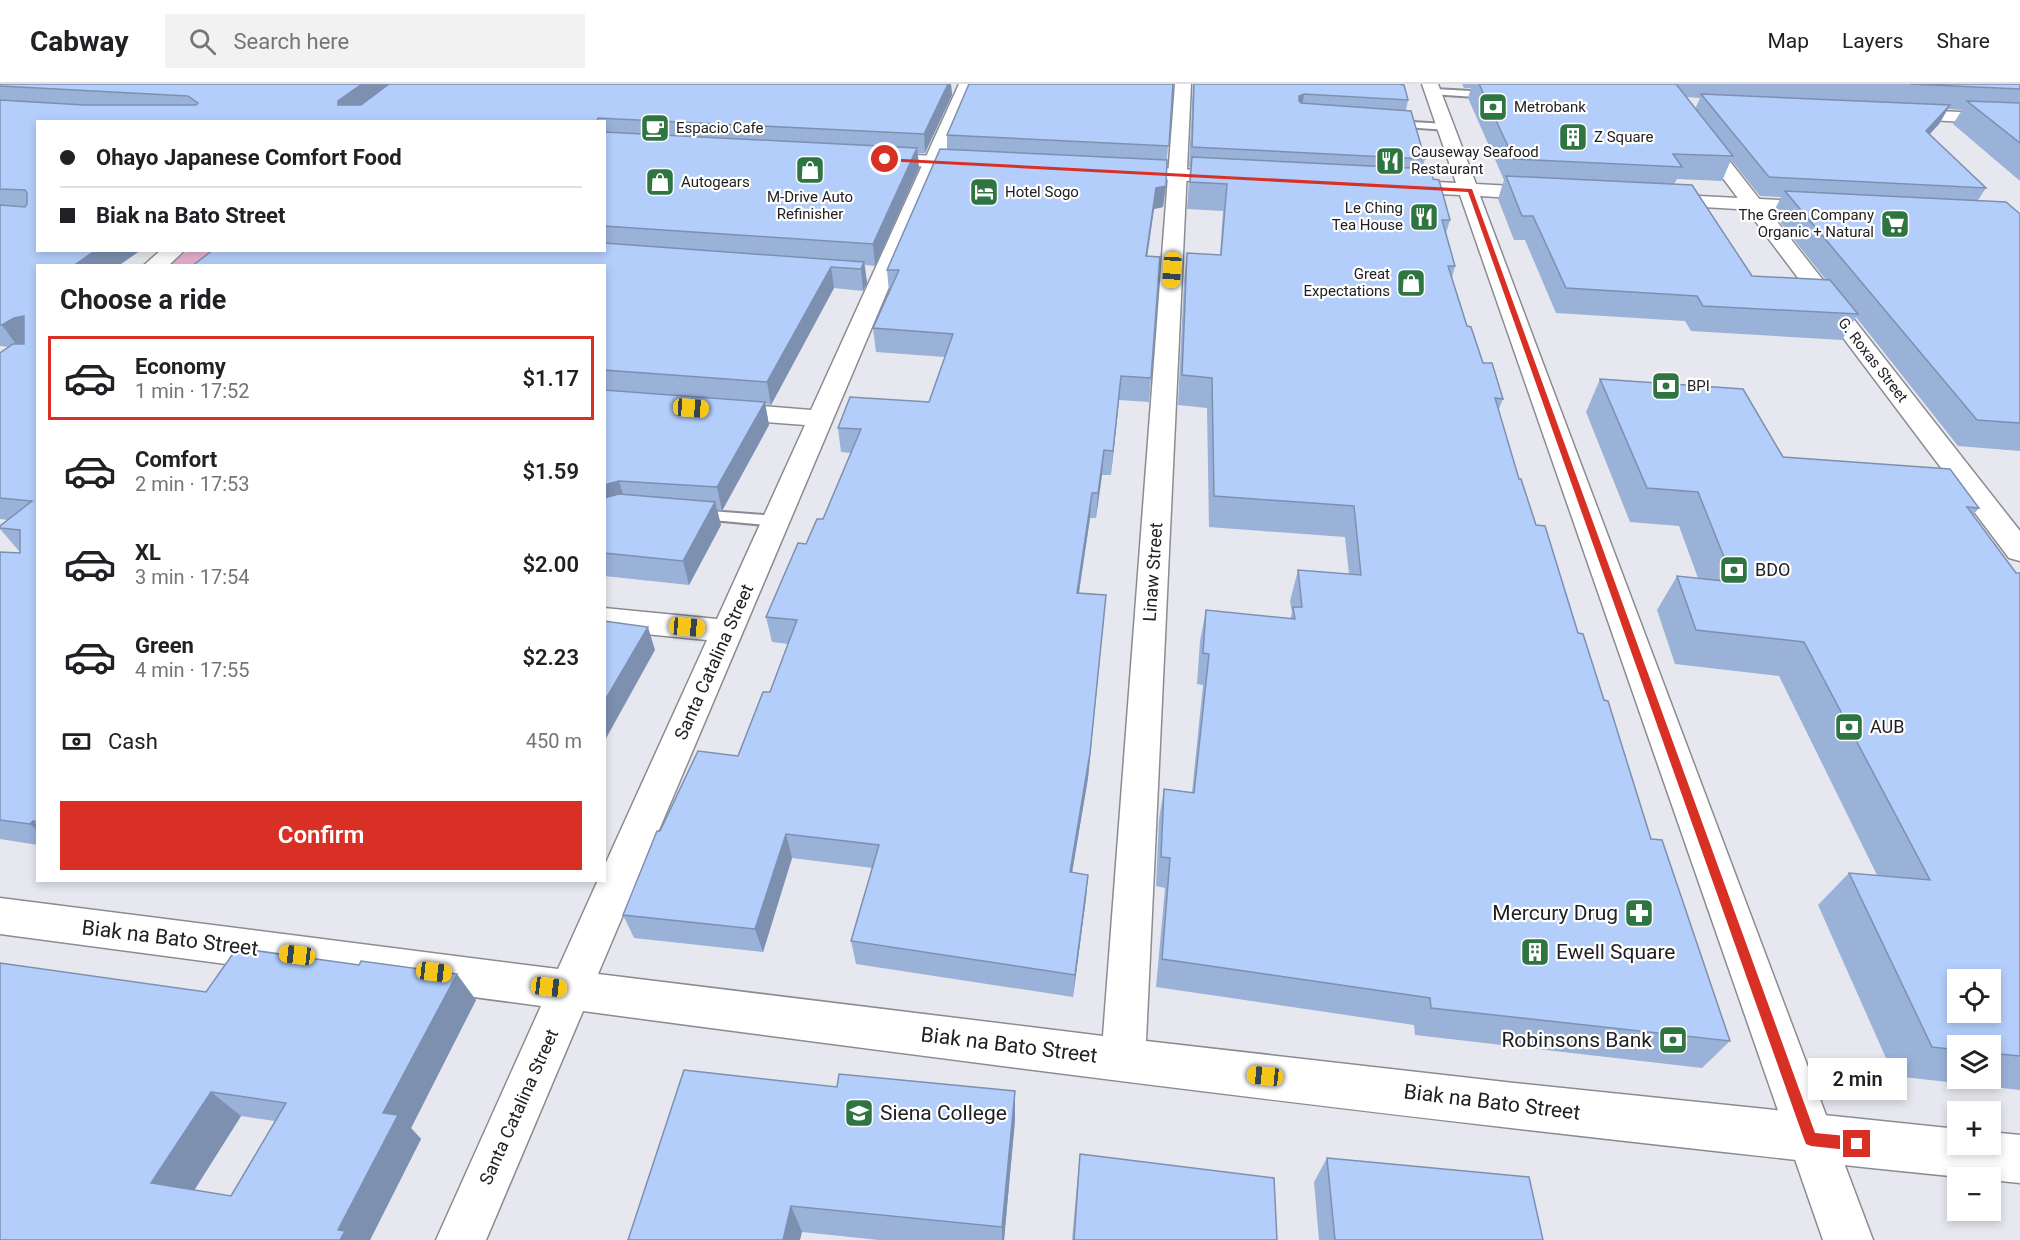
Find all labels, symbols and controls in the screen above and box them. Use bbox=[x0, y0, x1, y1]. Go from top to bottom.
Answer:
search box bbox=[165, 14, 585, 68]
text: Cabway bbox=[30, 25, 129, 58]
icon: search bbox=[186, 25, 219, 58]
text: Search here bbox=[234, 29, 349, 54]
text: Map bbox=[1767, 29, 1809, 53]
text: Layers bbox=[1842, 29, 1903, 53]
text: Share bbox=[1936, 29, 1990, 53]
bank icon: Metrobank bbox=[1477, 91, 1509, 123]
place label: Metrobank bbox=[1514, 98, 1586, 116]
cafe icon: Espacio Cafe bbox=[639, 112, 671, 144]
place label: Espacio Cafe bbox=[676, 119, 764, 137]
building icon: Z Square bbox=[1557, 121, 1589, 153]
place label: Z Square bbox=[1594, 128, 1654, 146]
place label: Causeway Seafood Restaurant bbox=[1411, 143, 1539, 178]
text: Ohayo Japanese Comfort Food bbox=[96, 145, 402, 170]
route start bbox=[871, 145, 898, 172]
restaurant icon: Causeway Seafood Restaurant bbox=[1374, 145, 1406, 177]
shop icon: M-Drive Auto Refinisher bbox=[794, 154, 826, 186]
shop icon: Autogears bbox=[644, 166, 676, 198]
place label: Autogears bbox=[681, 173, 750, 191]
hotel icon: Hotel Sogo bbox=[968, 176, 1000, 208]
place label: Hotel Sogo bbox=[1005, 183, 1079, 201]
place label: M-Drive Auto Refinisher bbox=[767, 188, 853, 223]
place label: Le Ching Tea House bbox=[1332, 199, 1403, 234]
restaurant icon: Le Ching Tea House bbox=[1408, 201, 1440, 233]
text: Biak na Bato Street bbox=[96, 203, 285, 228]
place label: The Green Company Organic + Natural bbox=[1739, 206, 1874, 241]
supermarket icon: The Green Company Organic + Natural bbox=[1879, 208, 1911, 240]
car bbox=[1162, 251, 1182, 289]
place label: Great Expectations bbox=[1304, 265, 1390, 300]
shop icon: Great Expectations bbox=[1395, 267, 1427, 299]
text: Choose a ride bbox=[60, 284, 226, 316]
street label: G. Roxas Street bbox=[1834, 314, 1912, 406]
icon: car bbox=[63, 351, 117, 405]
text: Economy bbox=[135, 354, 226, 379]
text: $1.17 bbox=[522, 366, 579, 391]
bank icon: BPI bbox=[1650, 370, 1682, 402]
place label: BPI bbox=[1687, 377, 1710, 395]
text: 1 min · 17:52 bbox=[135, 379, 250, 403]
car bbox=[672, 398, 710, 418]
icon: car bbox=[63, 444, 117, 498]
text: Comfort bbox=[135, 447, 217, 472]
text: $1.59 bbox=[522, 459, 579, 484]
text: 2 min · 17:53 bbox=[135, 472, 250, 496]
street label: Linaw Street bbox=[1139, 522, 1166, 622]
icon: car bbox=[63, 537, 117, 591]
text: XL bbox=[135, 540, 161, 565]
text: $2.00 bbox=[522, 552, 579, 577]
bank icon: BDO bbox=[1718, 554, 1750, 586]
place label: BDO bbox=[1755, 559, 1790, 580]
text: 3 min · 17:54 bbox=[135, 565, 250, 589]
street label: Santa Catalina Street bbox=[670, 581, 757, 743]
car bbox=[668, 616, 706, 638]
icon: car bbox=[63, 630, 117, 684]
text: Green bbox=[135, 633, 194, 658]
text: $2.23 bbox=[522, 645, 579, 670]
text: 4 min · 17:55 bbox=[135, 658, 250, 682]
bank icon: AUB bbox=[1833, 711, 1865, 743]
place label: AUB bbox=[1870, 716, 1904, 737]
icon: cash bbox=[60, 725, 93, 758]
text: Cash bbox=[108, 729, 158, 754]
text: 450 m bbox=[526, 729, 582, 753]
button: Confirm bbox=[60, 801, 582, 870]
pharmacy icon: Mercury Drug bbox=[1623, 897, 1655, 929]
place label: Mercury Drug bbox=[1492, 901, 1618, 925]
street label: Biak na Bato Street bbox=[80, 915, 260, 961]
building icon: Ewell Square bbox=[1519, 936, 1551, 968]
place label: Ewell Square bbox=[1556, 940, 1676, 964]
car bbox=[278, 944, 316, 966]
car bbox=[415, 961, 453, 983]
map controls bbox=[1947, 969, 2001, 1221]
button: locate bbox=[1947, 969, 2001, 1023]
car bbox=[530, 976, 568, 998]
street label: Biak na Bato Street bbox=[919, 1022, 1099, 1068]
bank icon: Robinsons Bank bbox=[1657, 1024, 1689, 1056]
street label: Santa Catalina Street bbox=[475, 1026, 562, 1188]
place label: Robinsons Bank bbox=[1501, 1028, 1652, 1052]
button: layers bbox=[1947, 1035, 2001, 1089]
callout: 2 min bbox=[1808, 1057, 1906, 1099]
car bbox=[1246, 1065, 1284, 1087]
text: 2 min bbox=[1832, 1067, 1883, 1091]
street label: Biak na Bato Street bbox=[1402, 1079, 1582, 1125]
school or university icon: Siena College bbox=[843, 1097, 875, 1129]
place label: Siena College bbox=[880, 1101, 1007, 1125]
button: + bbox=[1947, 1101, 2001, 1155]
route end bbox=[1843, 1130, 1870, 1157]
button: − bbox=[1947, 1167, 2001, 1221]

